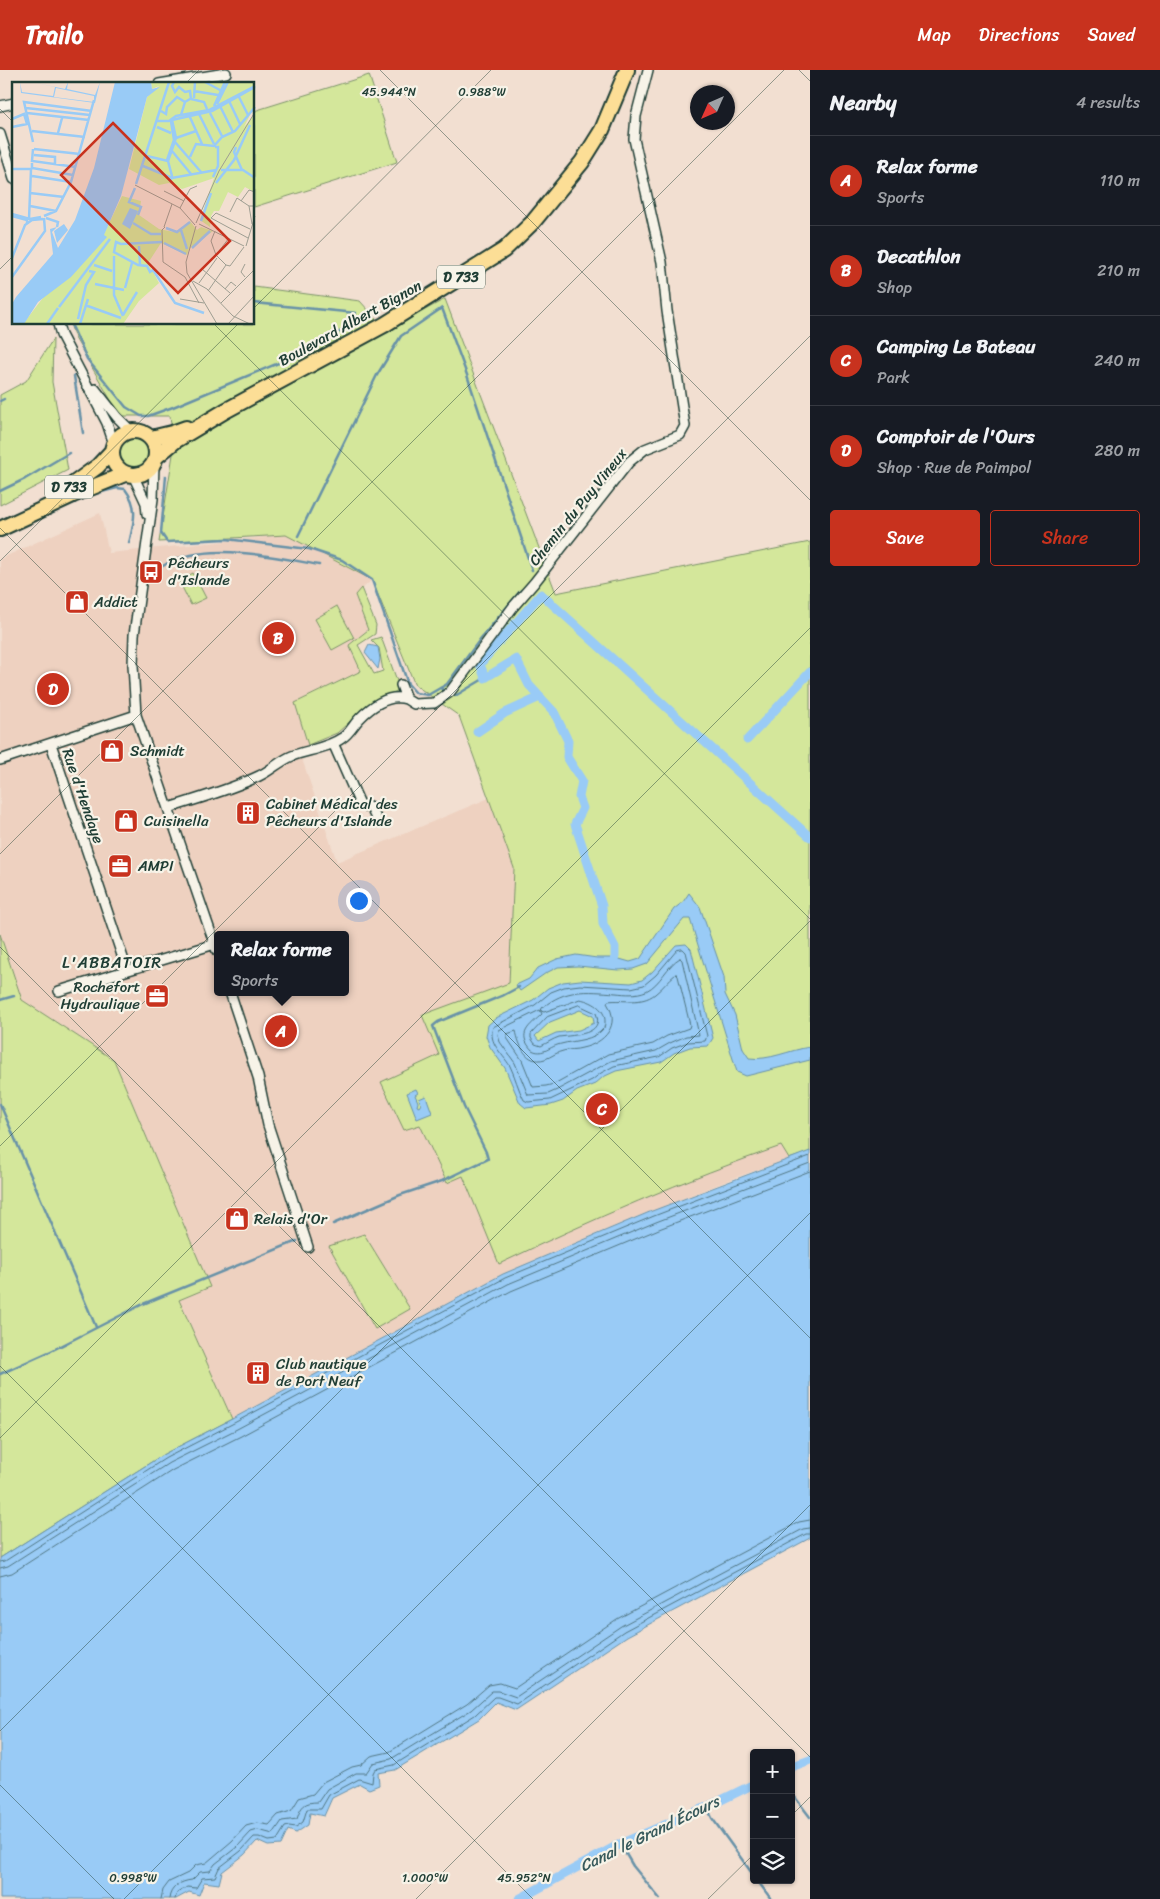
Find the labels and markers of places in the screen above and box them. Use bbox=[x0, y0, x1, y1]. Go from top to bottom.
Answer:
place label: Pêcheurs d'Islande bbox=[168, 550, 230, 593]
bus stop icon: Pêcheurs d'Islande bbox=[138, 559, 164, 585]
shop icon: Addict bbox=[64, 589, 90, 615]
place label: Addict bbox=[93, 589, 138, 615]
pin: B bbox=[262, 619, 294, 657]
pin: D bbox=[37, 670, 69, 708]
shop icon: Schmidt bbox=[99, 738, 125, 764]
place label: Schmidt bbox=[130, 738, 185, 764]
place label: Cabinet Médical des Pêcheurs d'Islande bbox=[266, 791, 398, 834]
building icon: Cabinet Médical des Pêcheurs d'Islande bbox=[235, 800, 261, 826]
shop icon: Cuisinella bbox=[113, 808, 139, 834]
place label: Cuisinella bbox=[144, 808, 209, 834]
office icon: AMPI bbox=[107, 853, 133, 879]
place label: AMPI bbox=[137, 853, 174, 879]
place label: Rochefort Hydraulique bbox=[60, 974, 140, 1017]
office icon: Rochefort Hydraulique bbox=[144, 983, 170, 1009]
pin: A bbox=[265, 1012, 297, 1050]
pin: C bbox=[586, 1090, 618, 1128]
shop icon: Relais d'Or bbox=[224, 1206, 250, 1232]
place label: Relais d'Or bbox=[254, 1206, 328, 1232]
place label: Club nautique de Port Neuf bbox=[276, 1351, 367, 1394]
building icon: Club nautique de Port Neuf bbox=[245, 1360, 271, 1386]

